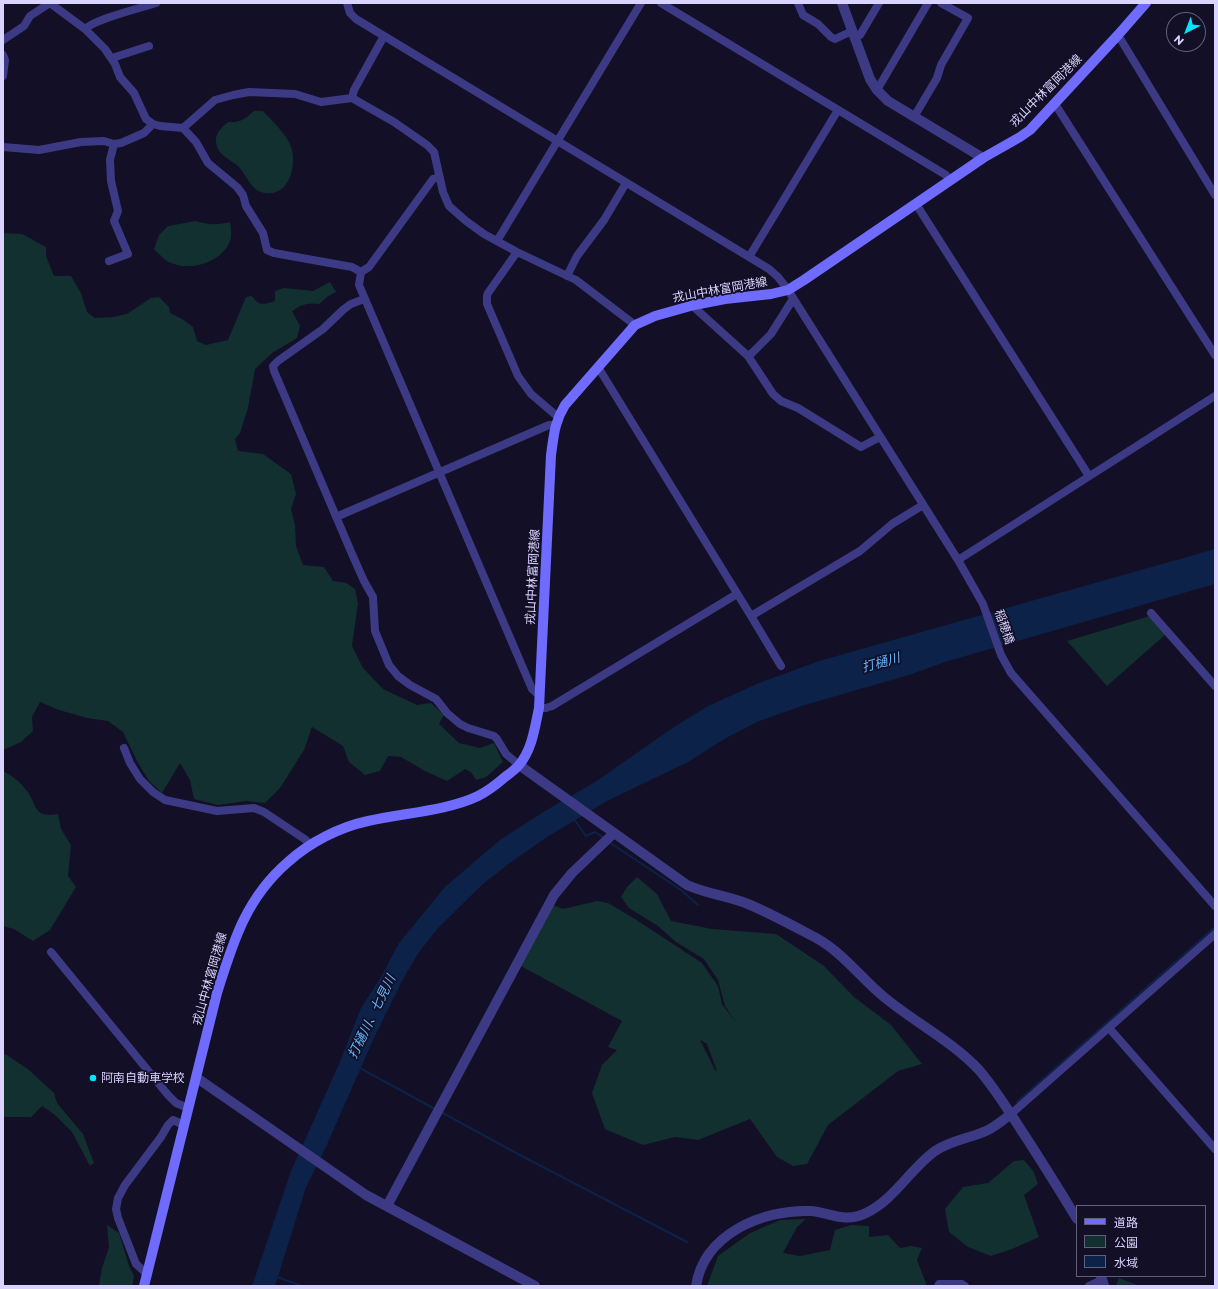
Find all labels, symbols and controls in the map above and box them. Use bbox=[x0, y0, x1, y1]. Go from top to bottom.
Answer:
north arrow bbox=[1166, 12, 1206, 52]
text: N bbox=[1171, 32, 1187, 48]
street label: 戎山中林富岡港線 bbox=[1007, 52, 1085, 130]
street label: 戎山中林富岡港線 bbox=[671, 275, 769, 305]
street label: 戎山中林富岡港線 bbox=[523, 529, 543, 625]
street label: 稲穂橋 bbox=[991, 608, 1017, 646]
water label: 打樋川 bbox=[860, 650, 902, 676]
street label: 戎山中林富岡港線 bbox=[190, 931, 230, 1027]
water label: 打樋川、七見川 bbox=[345, 973, 399, 1061]
place label: 阿南自動車学校 bbox=[101, 1071, 185, 1085]
marker: 阿南自動車学校 bbox=[88, 1073, 98, 1083]
legend bbox=[1076, 1205, 1206, 1277]
text: 道路 bbox=[1114, 1215, 1138, 1230]
text: 公園 bbox=[1114, 1235, 1138, 1250]
text: 水域 bbox=[1114, 1255, 1138, 1270]

